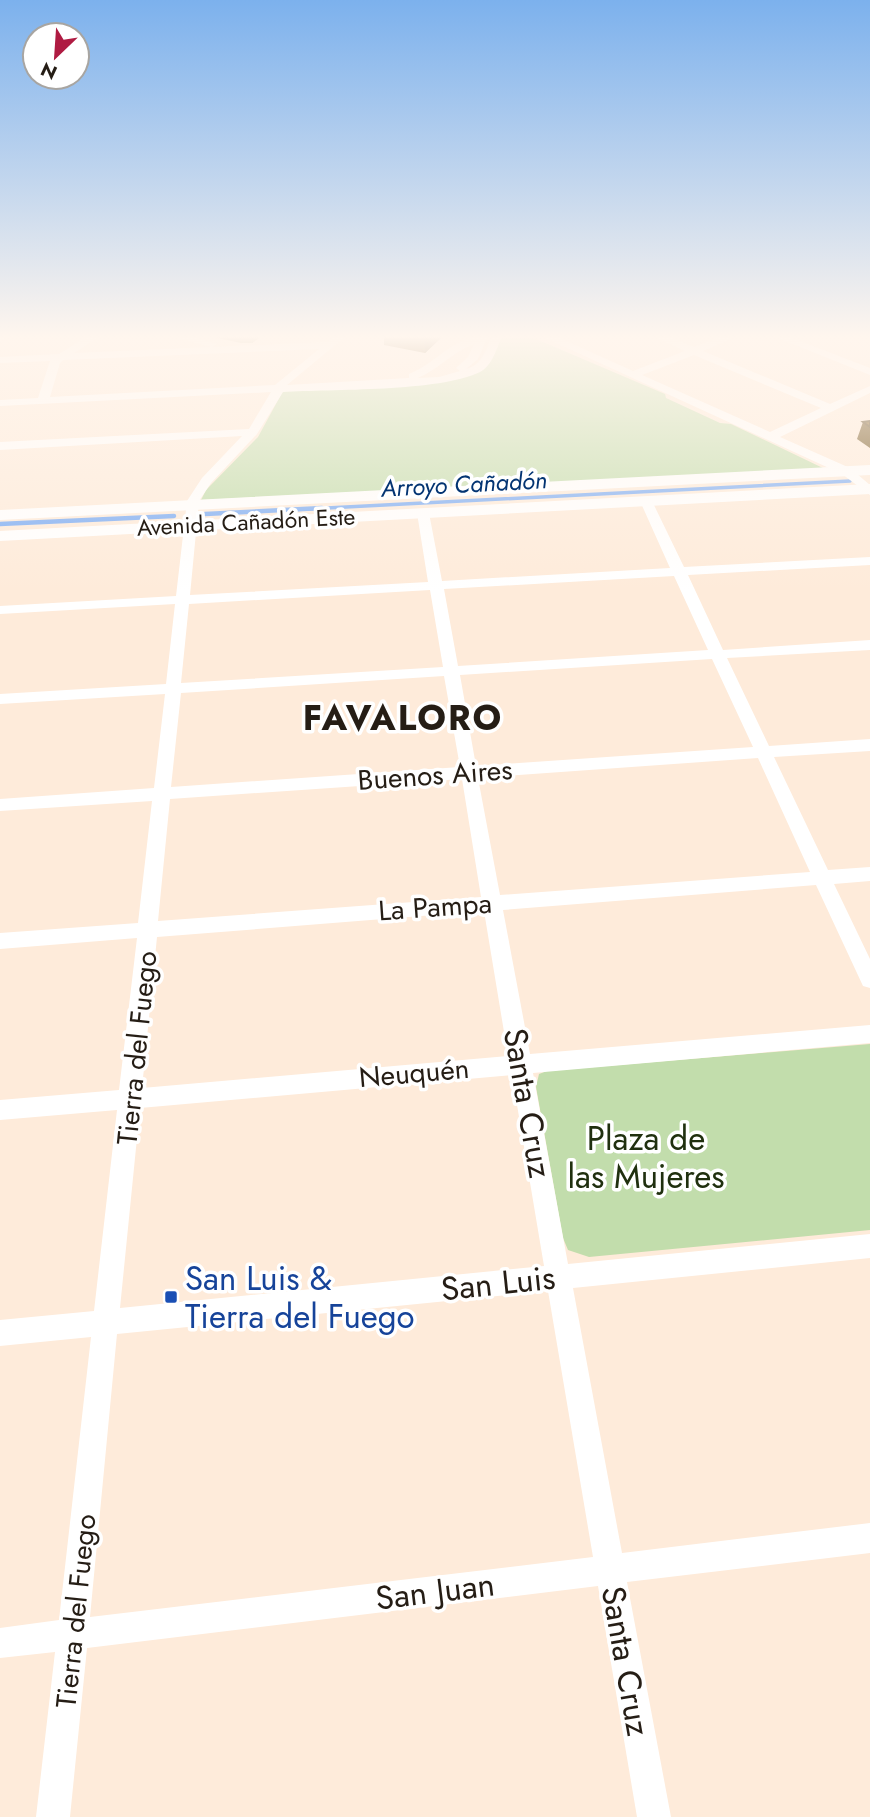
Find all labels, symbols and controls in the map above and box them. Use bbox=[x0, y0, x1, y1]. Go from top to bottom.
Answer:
north arrow bbox=[21, 21, 91, 91]
text: N bbox=[36, 56, 62, 86]
water label: Arroyo Cañadón bbox=[379, 462, 548, 506]
street label: Avenida Cañadón Este bbox=[136, 499, 356, 545]
district label: FAVALORO bbox=[303, 693, 503, 743]
street label: Buenos Aires bbox=[356, 749, 514, 801]
street label: La Pampa bbox=[377, 883, 493, 931]
street label: Tierra del Fuego bbox=[106, 949, 168, 1147]
street label: Santa Cruz bbox=[492, 1024, 564, 1182]
street label: Neuquén bbox=[357, 1048, 471, 1098]
park label: Plaza de las Mujeres bbox=[567, 1115, 725, 1200]
street label: San Luis bbox=[439, 1254, 557, 1312]
place label: San Luis & Tierra del Fuego bbox=[185, 1255, 415, 1340]
marker: San Luis & Tierra del Fuego bbox=[163, 1289, 179, 1305]
street label: Tierra del Fuego bbox=[45, 1512, 107, 1710]
street label: San Juan bbox=[373, 1560, 497, 1622]
street label: Santa Cruz bbox=[590, 1582, 662, 1740]

